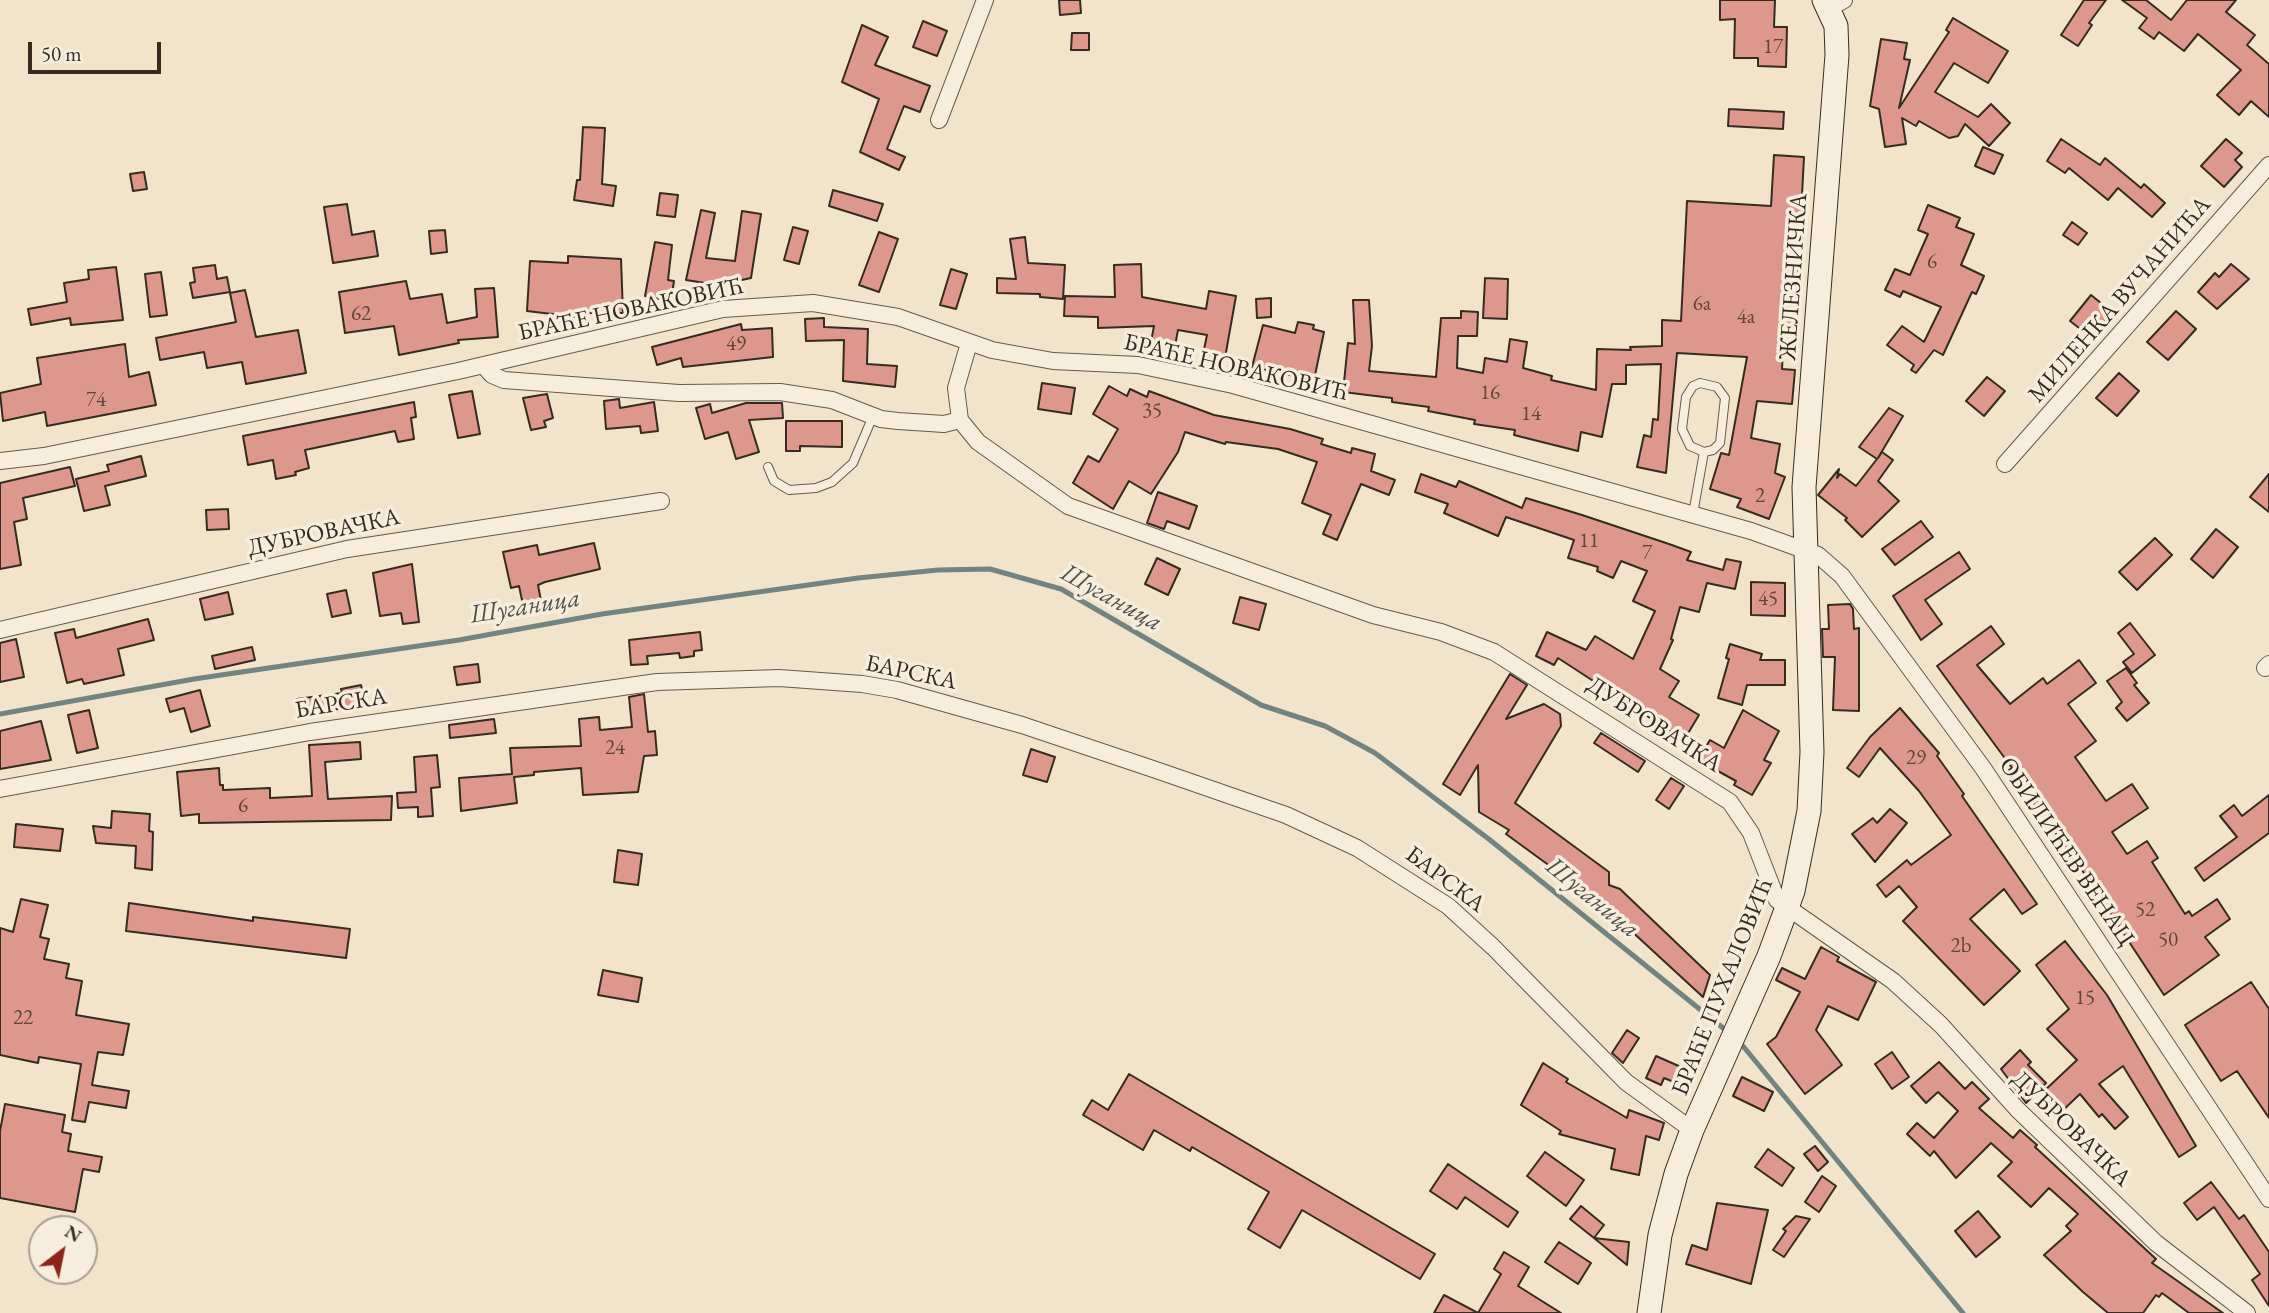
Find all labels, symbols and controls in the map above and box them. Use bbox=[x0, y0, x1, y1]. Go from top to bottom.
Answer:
scale bar bbox=[32, 28, 164, 72]
house number: 17 bbox=[1763, 34, 1783, 60]
text: 50 m bbox=[41, 40, 82, 67]
street label: МИЛЕНКА ВУЧАНИЋА bbox=[2023, 191, 2217, 409]
street label: ЖЕЛЕЗНИЧКА bbox=[1774, 192, 1814, 362]
house number: 6 bbox=[1927, 249, 1937, 275]
street label: БРАЋЕ НОВАКОВИЋ bbox=[516, 272, 746, 348]
house number: 6a bbox=[1693, 291, 1711, 317]
house number: 62 bbox=[351, 301, 371, 327]
house number: 4a bbox=[1737, 304, 1755, 330]
street label: БРАЋЕ НОВАКОВИЋ bbox=[1121, 328, 1351, 408]
house number: 49 bbox=[726, 331, 746, 357]
house number: 16 bbox=[1480, 380, 1500, 406]
house number: 74 bbox=[86, 387, 106, 413]
house number: 35 bbox=[1142, 398, 1162, 424]
house number: 14 bbox=[1521, 401, 1541, 427]
house number: 2 bbox=[1755, 483, 1765, 509]
street label: ДУБРОВАЧКА bbox=[245, 503, 403, 563]
house number: 11 bbox=[1579, 528, 1599, 554]
house number: 7 bbox=[1642, 540, 1652, 566]
water label: Шуганица bbox=[1055, 557, 1167, 639]
water label: Шуганица bbox=[468, 583, 582, 631]
house number: 45 bbox=[1758, 586, 1778, 612]
street label: БАРСКА bbox=[863, 649, 959, 697]
street label: ДУБРОВАЧКА bbox=[1581, 671, 1727, 779]
street label: БАРСКА bbox=[293, 683, 389, 725]
house number: 24 bbox=[605, 735, 625, 761]
house number: 29 bbox=[1906, 745, 1926, 771]
street label: ОБИЛИЋЕВ ВЕНАЦ bbox=[1992, 752, 2140, 952]
house number: 6 bbox=[238, 793, 248, 819]
street label: БАРСКА bbox=[1399, 841, 1491, 919]
water label: Шуганица bbox=[1539, 851, 1645, 945]
street label: БРАЋЕ ПУХАЛОВИЋ bbox=[1666, 874, 1780, 1100]
house number: 52 bbox=[2135, 897, 2155, 923]
house number: 50 bbox=[2158, 927, 2178, 953]
house number: 2b bbox=[1951, 933, 1971, 959]
house number: 15 bbox=[2075, 985, 2095, 1011]
house number: 22 bbox=[13, 1005, 33, 1031]
street label: ДУБРОВАЧКА bbox=[2005, 1065, 2137, 1193]
north arrow bbox=[28, 1215, 98, 1285]
text: N bbox=[60, 1219, 86, 1248]

